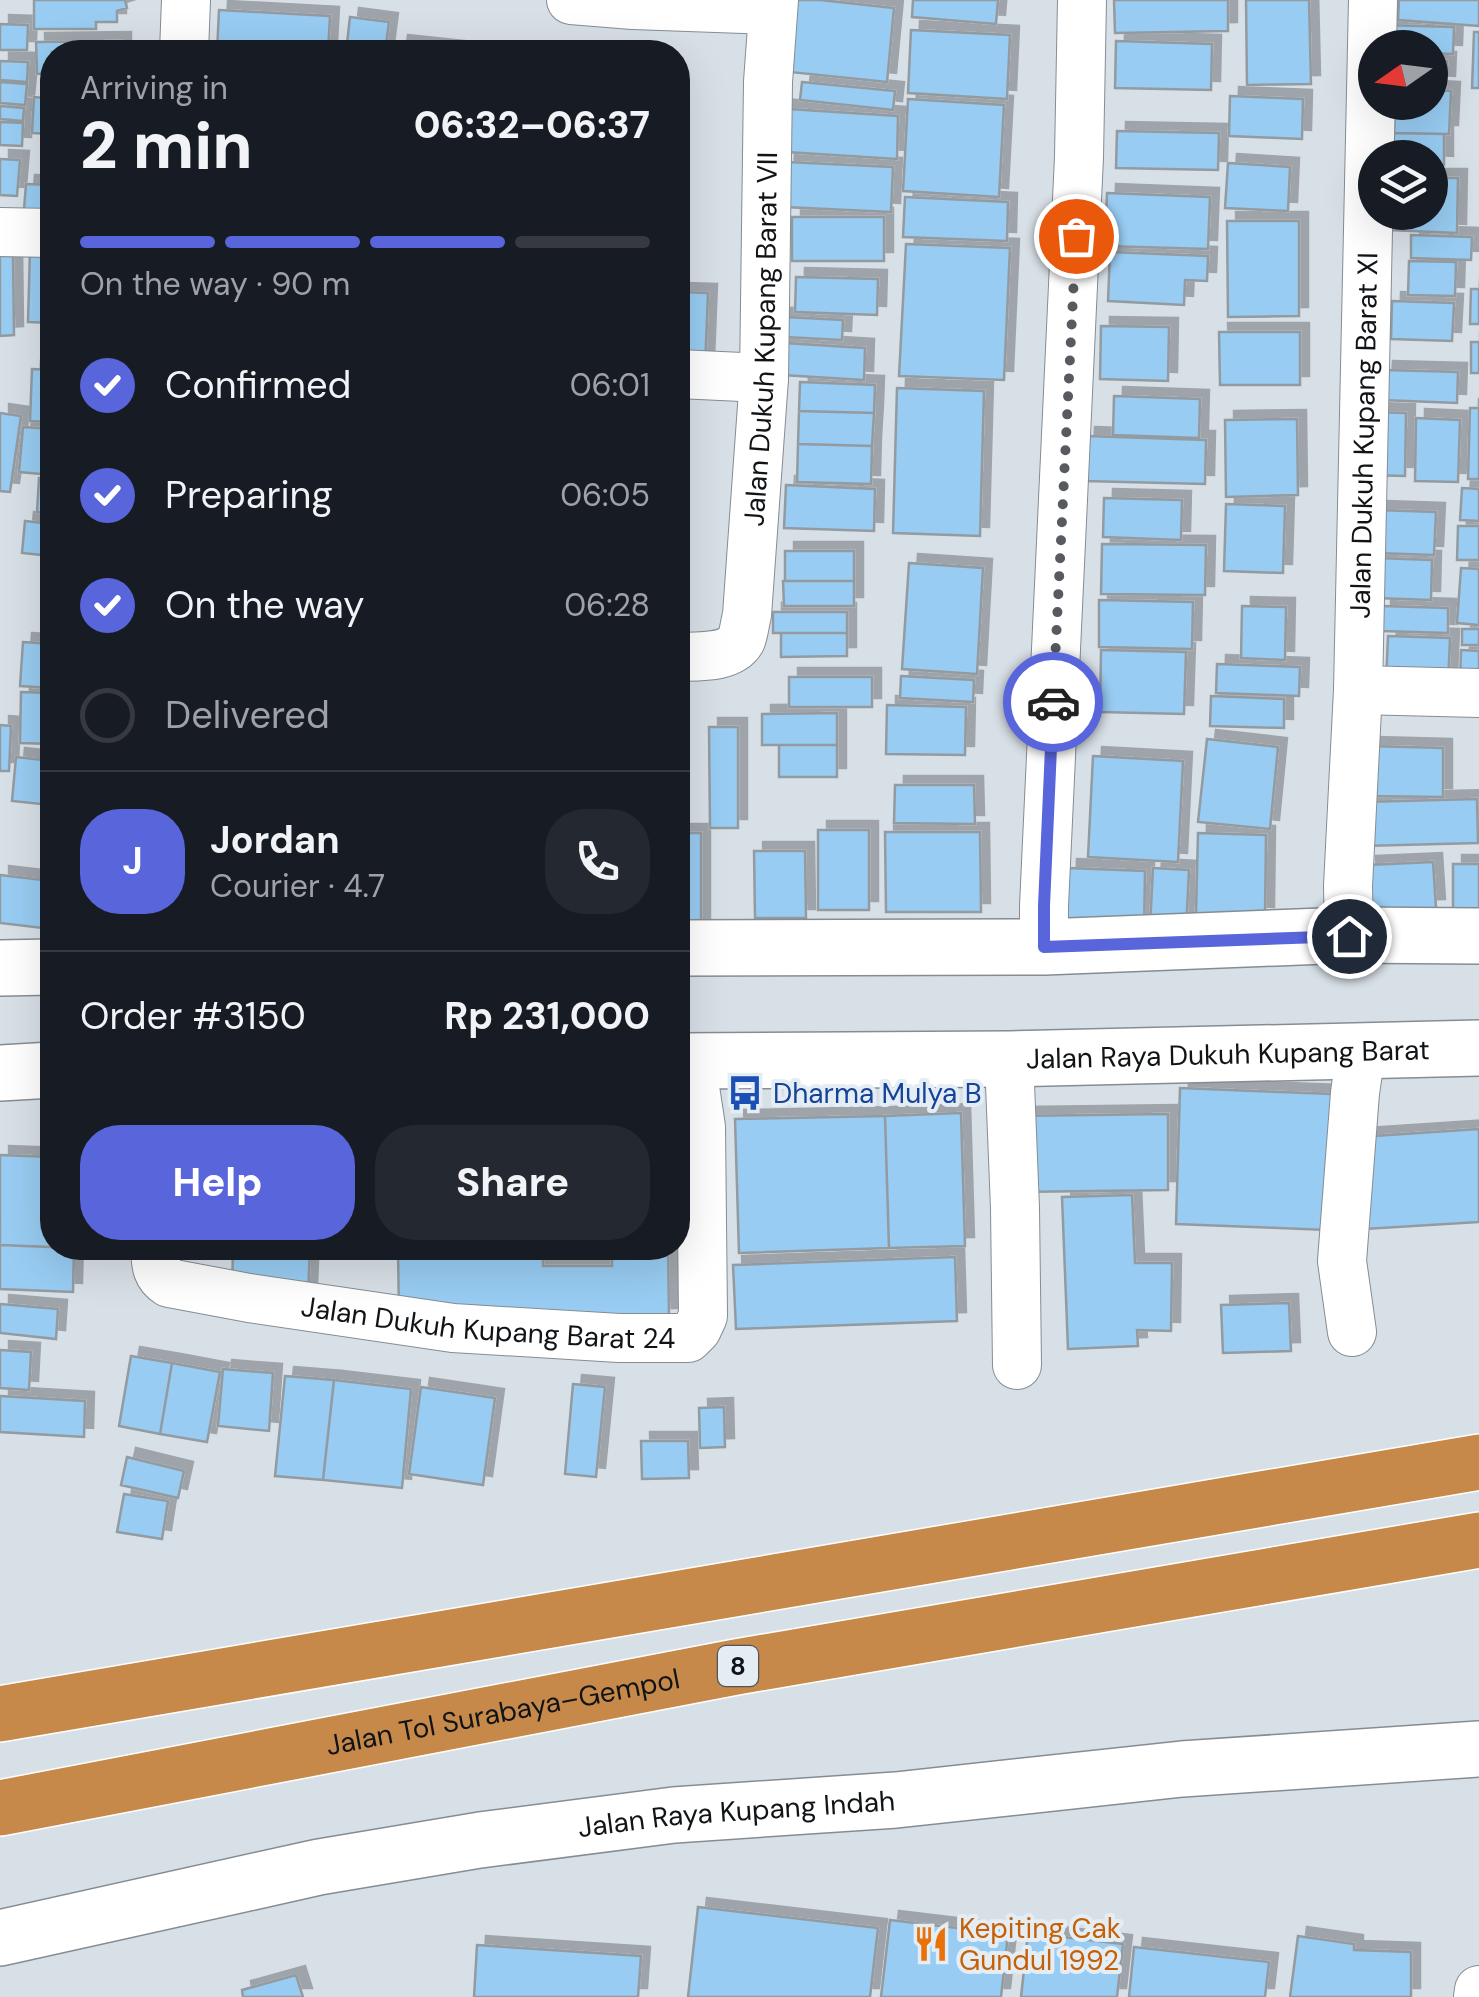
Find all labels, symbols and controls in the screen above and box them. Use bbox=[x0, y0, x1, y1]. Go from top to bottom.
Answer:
north arrow bbox=[1358, 30, 1448, 120]
map controls bbox=[1358, 30, 1448, 230]
text: Arriving in bbox=[80, 67, 228, 109]
text: 06:32–06:37 bbox=[414, 100, 650, 150]
text: 2 min bbox=[80, 104, 253, 188]
button: layers bbox=[1358, 140, 1448, 230]
street label: Jalan Dukuh Kupang Barat VII bbox=[735, 152, 786, 528]
pin bbox=[1034, 194, 1119, 279]
icon: bag bbox=[1049, 209, 1104, 264]
street label: Jalan Dukuh Kupang Barat XI bbox=[1341, 252, 1386, 619]
text: On the way · 90 m bbox=[80, 263, 350, 305]
icon: check bbox=[80, 358, 135, 413]
text: Confirmed bbox=[165, 360, 351, 410]
text: 06:01 bbox=[570, 364, 650, 406]
icon: check bbox=[80, 468, 135, 523]
text: Preparing bbox=[165, 470, 333, 520]
text: 06:05 bbox=[560, 474, 650, 516]
icon: check bbox=[80, 578, 135, 633]
text: On the way bbox=[165, 580, 364, 630]
text: 06:28 bbox=[564, 584, 650, 626]
courier bbox=[1003, 652, 1103, 752]
icon: car bbox=[1026, 675, 1081, 730]
text: Delivered bbox=[165, 690, 330, 740]
button: phone bbox=[545, 809, 650, 914]
text: Jordan bbox=[210, 815, 340, 865]
text: J bbox=[122, 836, 143, 886]
text: Courier · 4.7 bbox=[210, 865, 385, 907]
pin bbox=[1307, 894, 1392, 979]
icon: home bbox=[1322, 909, 1377, 964]
text: Order #3150 bbox=[80, 991, 306, 1041]
text: Rp 231,000 bbox=[444, 991, 650, 1041]
street label: Jalan Raya Dukuh Kupang Barat bbox=[1026, 1031, 1430, 1077]
bus stop icon: Dharma Mulya B bbox=[726, 1074, 764, 1112]
place label: Dharma Mulya B bbox=[773, 1075, 982, 1112]
button: Help bbox=[80, 1125, 355, 1240]
button: Share bbox=[375, 1125, 650, 1240]
street label: Jalan Dukuh Kupang Barat 24 bbox=[299, 1287, 675, 1357]
road number: 8 bbox=[718, 1646, 758, 1686]
street label: Jalan Tol Surabaya–Gempol bbox=[323, 1660, 683, 1764]
street label: Jalan Raya Kupang Indah bbox=[576, 1782, 896, 1846]
place label: Kepiting Cak Gundul 1992 bbox=[959, 1910, 1121, 1979]
restaurant icon: Kepiting Cak Gundul 1992 bbox=[912, 1925, 950, 1963]

